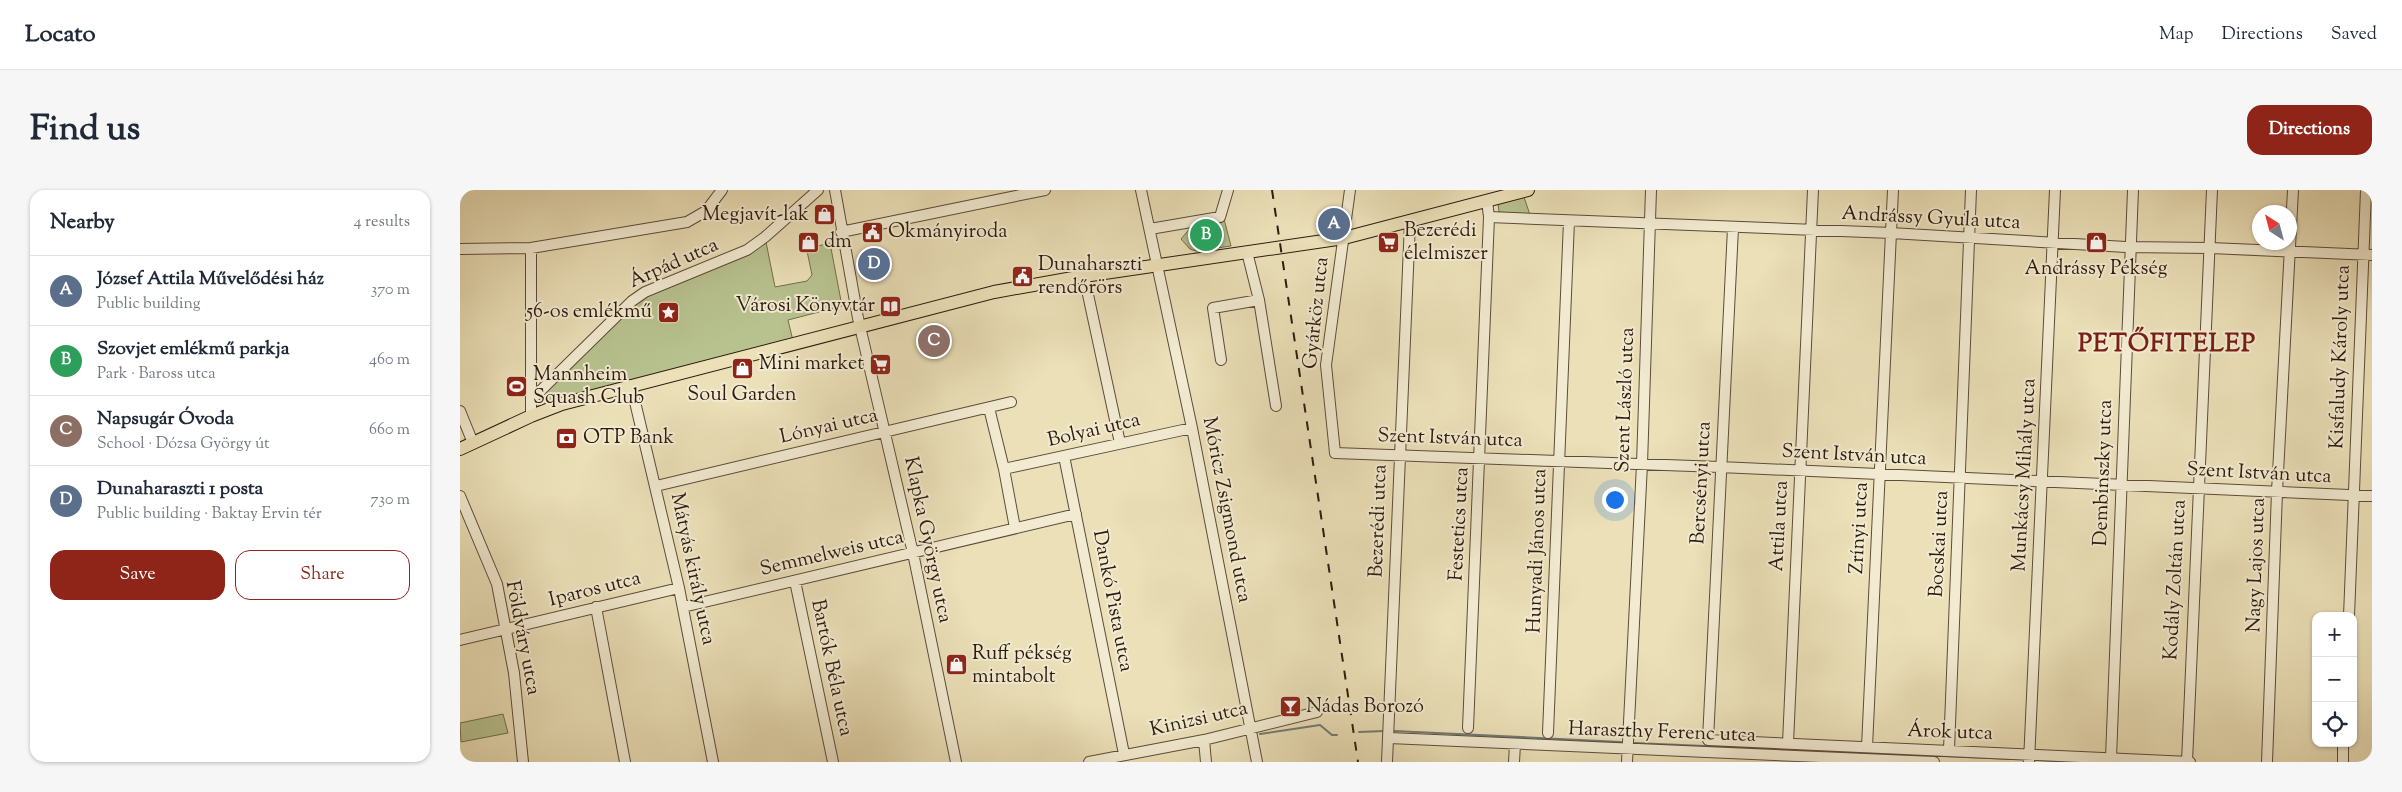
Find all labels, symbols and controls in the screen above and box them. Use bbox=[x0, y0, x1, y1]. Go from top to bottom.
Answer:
text: Locato bbox=[25, 18, 96, 52]
text: Map bbox=[2159, 22, 2194, 48]
text: Directions bbox=[2222, 22, 2303, 48]
text: Saved bbox=[2331, 22, 2377, 48]
text: Find us bbox=[30, 105, 140, 156]
button: Directions bbox=[2247, 105, 2372, 155]
street label: Andrássy Gyula utca bbox=[1841, 200, 2021, 238]
place label: Megjavít-lak bbox=[702, 201, 809, 230]
shop icon: Megjavít-lak bbox=[813, 203, 837, 227]
pin: A bbox=[1318, 205, 1350, 243]
north arrow bbox=[2252, 205, 2297, 250]
text: Nearby bbox=[50, 208, 115, 238]
text: 4 results bbox=[354, 211, 410, 234]
pin: B bbox=[1190, 216, 1222, 254]
place label: Bezerédi élelmiszer bbox=[1404, 217, 1488, 269]
place label: Okmányiroda bbox=[888, 218, 1007, 247]
public building icon: Okmányiroda bbox=[860, 220, 884, 244]
place label: dm bbox=[824, 228, 852, 257]
street label: Árpád utca bbox=[624, 230, 724, 297]
shop icon: dm bbox=[796, 230, 820, 254]
supermarket icon: Bezerédi élelmiszer bbox=[1376, 230, 1400, 254]
shop icon: Andrássy Pékség bbox=[2084, 231, 2108, 255]
pin: D bbox=[858, 245, 890, 283]
place label: Dunaharszti rendőrörs bbox=[1038, 251, 1143, 303]
place label: Andrássy Pékség bbox=[2024, 255, 2168, 284]
street label: Gyárköz utca bbox=[1297, 256, 1337, 370]
street label: Kisfaludy Károly utca bbox=[2323, 264, 2359, 450]
public building icon: Dunaharszti rendőrörs bbox=[1010, 265, 1034, 289]
text: József Attila Művelődési ház bbox=[97, 266, 324, 293]
text: A bbox=[60, 279, 73, 302]
text: 370 m bbox=[371, 279, 410, 302]
place label: Városi Könyvtár bbox=[735, 292, 875, 321]
text: Public building bbox=[97, 293, 201, 316]
library icon: Városi Könyvtár bbox=[879, 294, 903, 318]
place label: 56-os emlékmű bbox=[525, 298, 652, 327]
place icon: 56-os emlékmű bbox=[656, 300, 680, 324]
pin: C bbox=[918, 322, 950, 360]
district label: PETŐFITELEP bbox=[2078, 326, 2256, 363]
street label: Szent László utca bbox=[1609, 327, 1643, 473]
text: Szovjet emlékmű parkja bbox=[97, 336, 289, 363]
text: B bbox=[61, 349, 71, 372]
text: 460 m bbox=[369, 349, 410, 372]
place label: Mini market bbox=[759, 350, 864, 379]
supermarket icon: Mini market bbox=[868, 352, 892, 376]
shop icon: Soul Garden bbox=[730, 357, 754, 381]
place label: Mannheim Squash Club bbox=[533, 361, 644, 413]
text: Park · Baross utca bbox=[97, 363, 216, 386]
sports icon: Mannheim Squash Club bbox=[505, 374, 529, 398]
street label: Munkácsy Mihály utca bbox=[2005, 378, 2045, 572]
place label: Soul Garden bbox=[687, 381, 797, 410]
street label: Dembinszky utca bbox=[2087, 399, 2121, 547]
street label: Lónyai utca bbox=[777, 402, 881, 452]
text: Napsugár Óvoda bbox=[97, 406, 234, 433]
street label: Bolyai utca bbox=[1045, 406, 1143, 456]
street label: Móricz Zsigmond utca bbox=[1194, 415, 1258, 605]
text: C bbox=[60, 419, 72, 442]
text: 660 m bbox=[369, 419, 410, 442]
street label: Bercsényi utca bbox=[1684, 421, 1720, 545]
street label: Szent István utca bbox=[1377, 422, 1523, 456]
place label: OTP Bank bbox=[583, 424, 674, 453]
bank icon: OTP Bank bbox=[555, 426, 579, 450]
text: School · Dózsa György út bbox=[97, 433, 270, 456]
street label: Szent István utca bbox=[1781, 438, 1927, 474]
street label: Klapka György utca bbox=[895, 454, 959, 626]
street label: Szent István utca bbox=[2186, 456, 2332, 492]
street label: Bezerédi utca bbox=[1363, 464, 1395, 578]
street label: Festetics utca bbox=[1443, 466, 1477, 582]
street label: Hunyadi János utca bbox=[1521, 468, 1555, 634]
text: Dunaharaszti 1 posta bbox=[97, 476, 263, 503]
street label: Attila utca bbox=[1763, 480, 1797, 572]
street label: Zrínyi utca bbox=[1843, 481, 1877, 575]
your location bbox=[1602, 487, 1628, 513]
text: D bbox=[60, 489, 72, 512]
text: 730 m bbox=[371, 489, 410, 512]
street label: Mátyás király utca bbox=[662, 490, 722, 648]
street label: Bocskai utca bbox=[1923, 490, 1957, 598]
street label: Nagy Lajos utca bbox=[2240, 497, 2274, 633]
street label: Kodály Zoltán utca bbox=[2157, 499, 2195, 661]
text: Public building · Baktay Ervin tér bbox=[97, 503, 322, 526]
street label: Semmelweis utca bbox=[757, 523, 907, 585]
street label: Dankó Pista utca bbox=[1084, 528, 1140, 674]
button: Save bbox=[50, 550, 225, 600]
button: Share bbox=[235, 550, 410, 600]
street label: Iparos utca bbox=[546, 565, 644, 615]
street label: Földváry utca bbox=[497, 578, 547, 698]
street label: Bartók Béla utca bbox=[802, 597, 860, 739]
map controls bbox=[2312, 612, 2357, 747]
button: + bbox=[2312, 612, 2357, 657]
place label: Ruff pékség mintabolt bbox=[972, 640, 1072, 692]
shop icon: Ruff pékség mintabolt bbox=[944, 653, 968, 677]
button: − bbox=[2312, 657, 2357, 702]
place label: Nádas Borozó bbox=[1306, 693, 1424, 722]
street label: Kinizsi utca bbox=[1147, 695, 1251, 745]
bar icon: Nádas Borozó bbox=[1278, 695, 1302, 719]
button: locate bbox=[2312, 702, 2357, 747]
street label: Haraszthy Ferenc utca bbox=[1568, 715, 1756, 751]
street label: Árok utca bbox=[1907, 716, 1993, 749]

